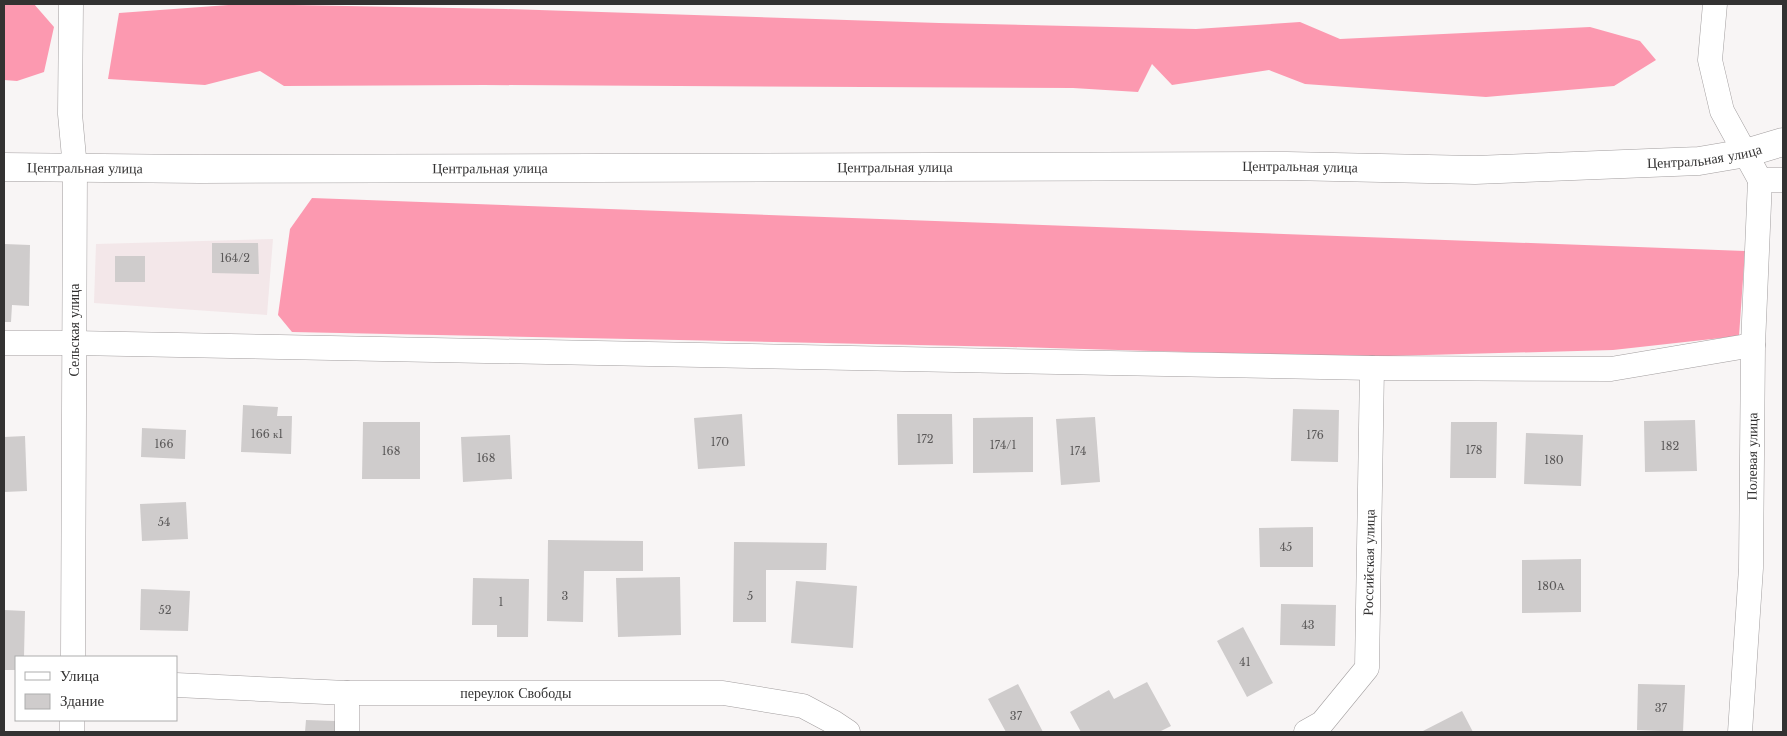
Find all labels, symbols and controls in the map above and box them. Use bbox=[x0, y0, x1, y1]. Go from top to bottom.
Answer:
street label: Центральная улица bbox=[1647, 140, 1765, 172]
street label: Центральная улица bbox=[1242, 157, 1359, 177]
street label: Центральная улица bbox=[27, 158, 144, 177]
street label: Центральная улица bbox=[837, 158, 954, 176]
street label: Центральная улица bbox=[432, 159, 549, 177]
house number: 164/2 bbox=[220, 251, 250, 265]
street label: Сельская улица bbox=[65, 283, 83, 377]
street label: Полевая улица bbox=[1743, 412, 1761, 500]
house number: 166 к1 bbox=[251, 427, 283, 441]
house number: 176 bbox=[1306, 428, 1324, 442]
house number: 172 bbox=[916, 432, 934, 446]
house number: 170 bbox=[711, 435, 729, 449]
house number: 166 bbox=[154, 437, 174, 451]
house number: 174/1 bbox=[990, 438, 1016, 452]
house number: 182 bbox=[1661, 439, 1679, 453]
house number: 178 bbox=[1465, 443, 1483, 457]
house number: 168 bbox=[382, 444, 400, 458]
house number: 174 bbox=[1070, 444, 1086, 458]
house number: 168 bbox=[477, 451, 495, 465]
house number: 180 bbox=[1544, 453, 1564, 467]
street label: Российская улица bbox=[1359, 508, 1379, 616]
house number: 54 bbox=[158, 515, 170, 529]
house number: 45 bbox=[1280, 540, 1292, 554]
house number: 180А bbox=[1537, 579, 1565, 593]
house number: 3 bbox=[562, 589, 569, 603]
house number: 5 bbox=[747, 589, 753, 603]
house number: 1 bbox=[499, 595, 504, 609]
house number: 52 bbox=[158, 603, 172, 617]
house number: 43 bbox=[1301, 618, 1315, 632]
house number: 41 bbox=[1239, 655, 1251, 669]
legend bbox=[15, 656, 178, 721]
text: Улица bbox=[60, 666, 99, 685]
street label: переулок Свободы bbox=[460, 684, 572, 702]
text: Здание bbox=[60, 691, 104, 710]
house number: 37 bbox=[1655, 701, 1668, 715]
house number: 37 bbox=[1010, 709, 1023, 723]

